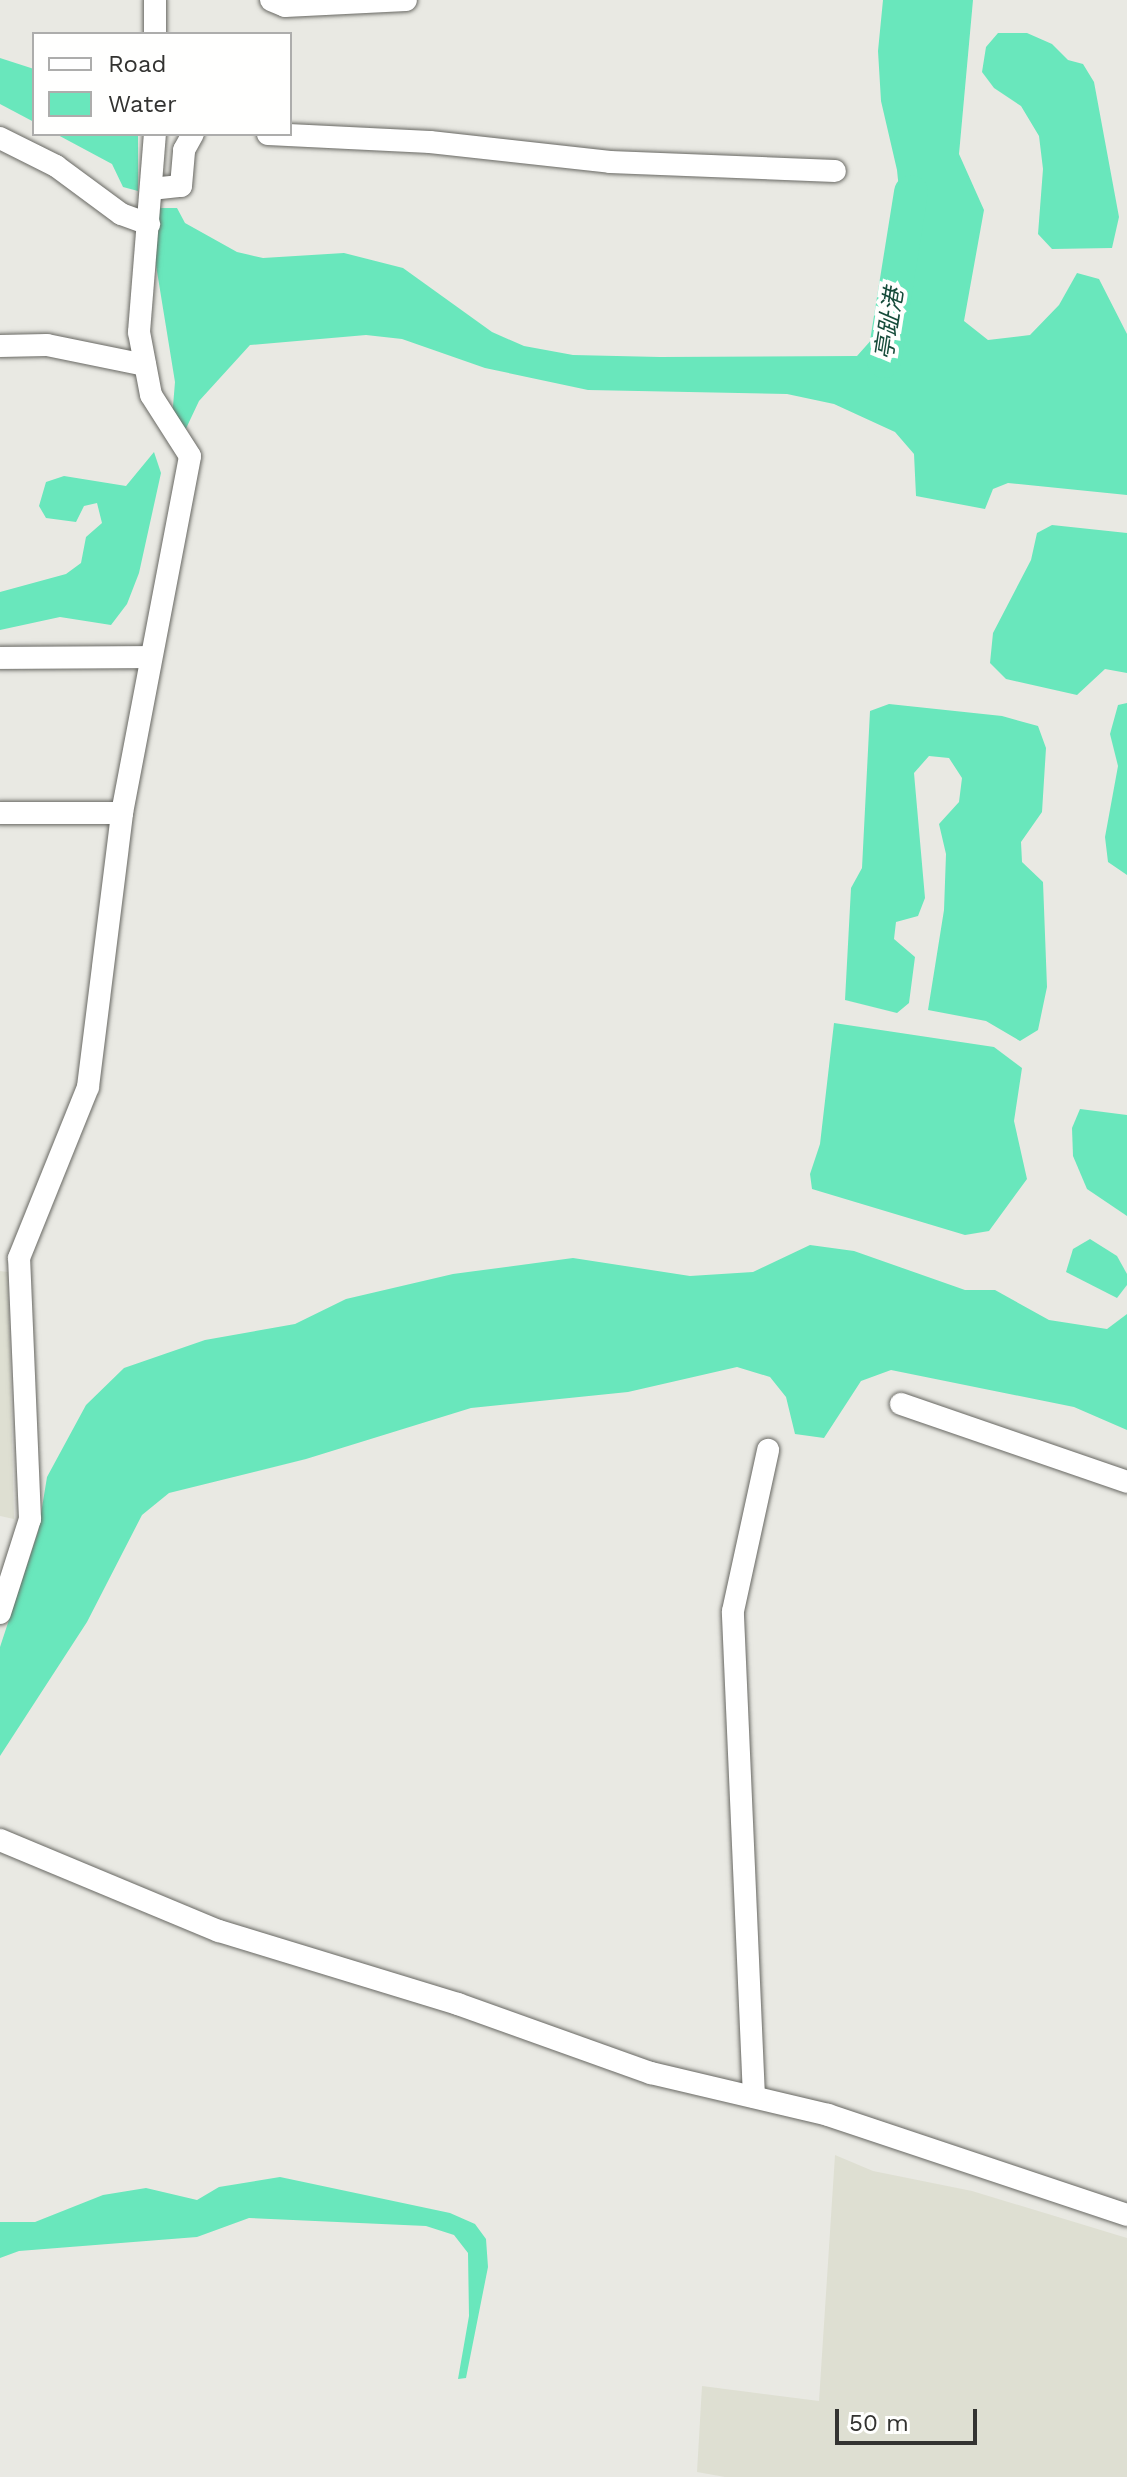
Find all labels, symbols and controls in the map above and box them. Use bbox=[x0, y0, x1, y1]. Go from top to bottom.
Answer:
legend bbox=[32, 32, 292, 136]
text: Road bbox=[108, 50, 167, 78]
text: Water bbox=[108, 90, 177, 118]
water label: 亭趾港 bbox=[870, 286, 910, 362]
scale bar bbox=[839, 2393, 981, 2443]
text: 50 m bbox=[849, 2409, 909, 2437]

